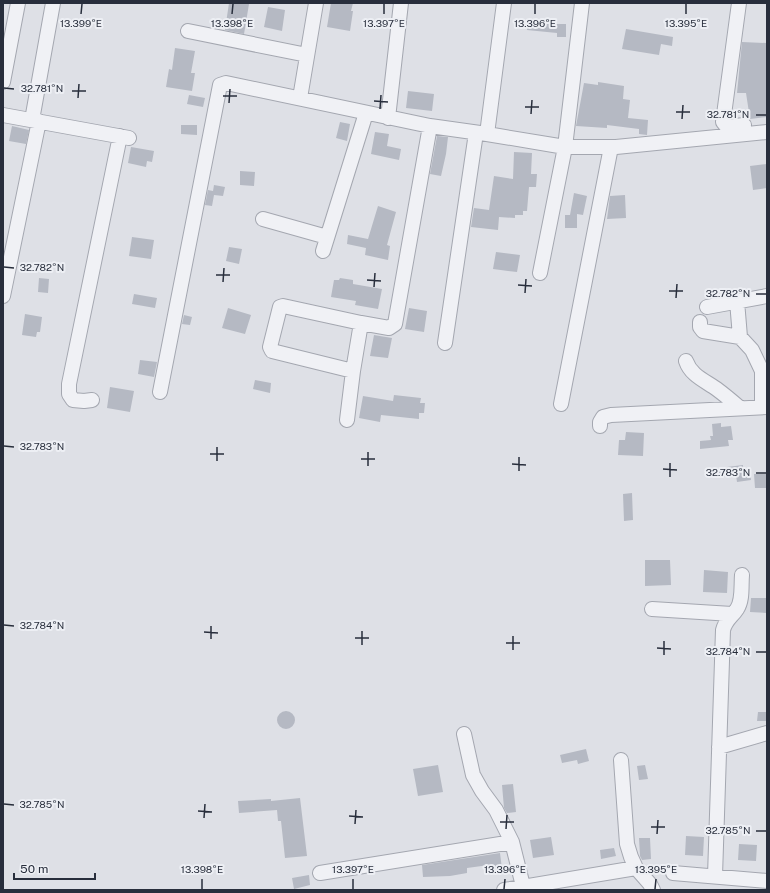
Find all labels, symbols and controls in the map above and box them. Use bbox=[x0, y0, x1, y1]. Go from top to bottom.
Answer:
text: 13.399°E bbox=[60, 17, 102, 29]
text: 13.398°E bbox=[211, 17, 253, 29]
text: 13.397°E bbox=[363, 17, 405, 29]
text: 13.396°E bbox=[514, 17, 556, 29]
text: 13.395°E bbox=[665, 17, 707, 29]
text: 32.781°N bbox=[21, 82, 63, 94]
text: 32.781°N bbox=[707, 108, 749, 120]
text: 32.782°N bbox=[20, 261, 64, 273]
text: 32.782°N bbox=[706, 287, 750, 299]
text: 32.783°N bbox=[20, 440, 64, 452]
text: 32.783°N bbox=[706, 466, 750, 478]
text: 32.784°N bbox=[20, 619, 64, 631]
text: 32.784°N bbox=[706, 645, 750, 657]
text: 32.785°N bbox=[20, 798, 64, 810]
text: 32.785°N bbox=[706, 824, 750, 836]
scale bar bbox=[14, 855, 95, 881]
text: 50 m bbox=[20, 862, 48, 876]
text: 13.398°E bbox=[181, 863, 223, 875]
text: 13.397°E bbox=[332, 863, 374, 875]
text: 13.396°E bbox=[484, 863, 526, 875]
text: 13.395°E bbox=[635, 863, 677, 875]

